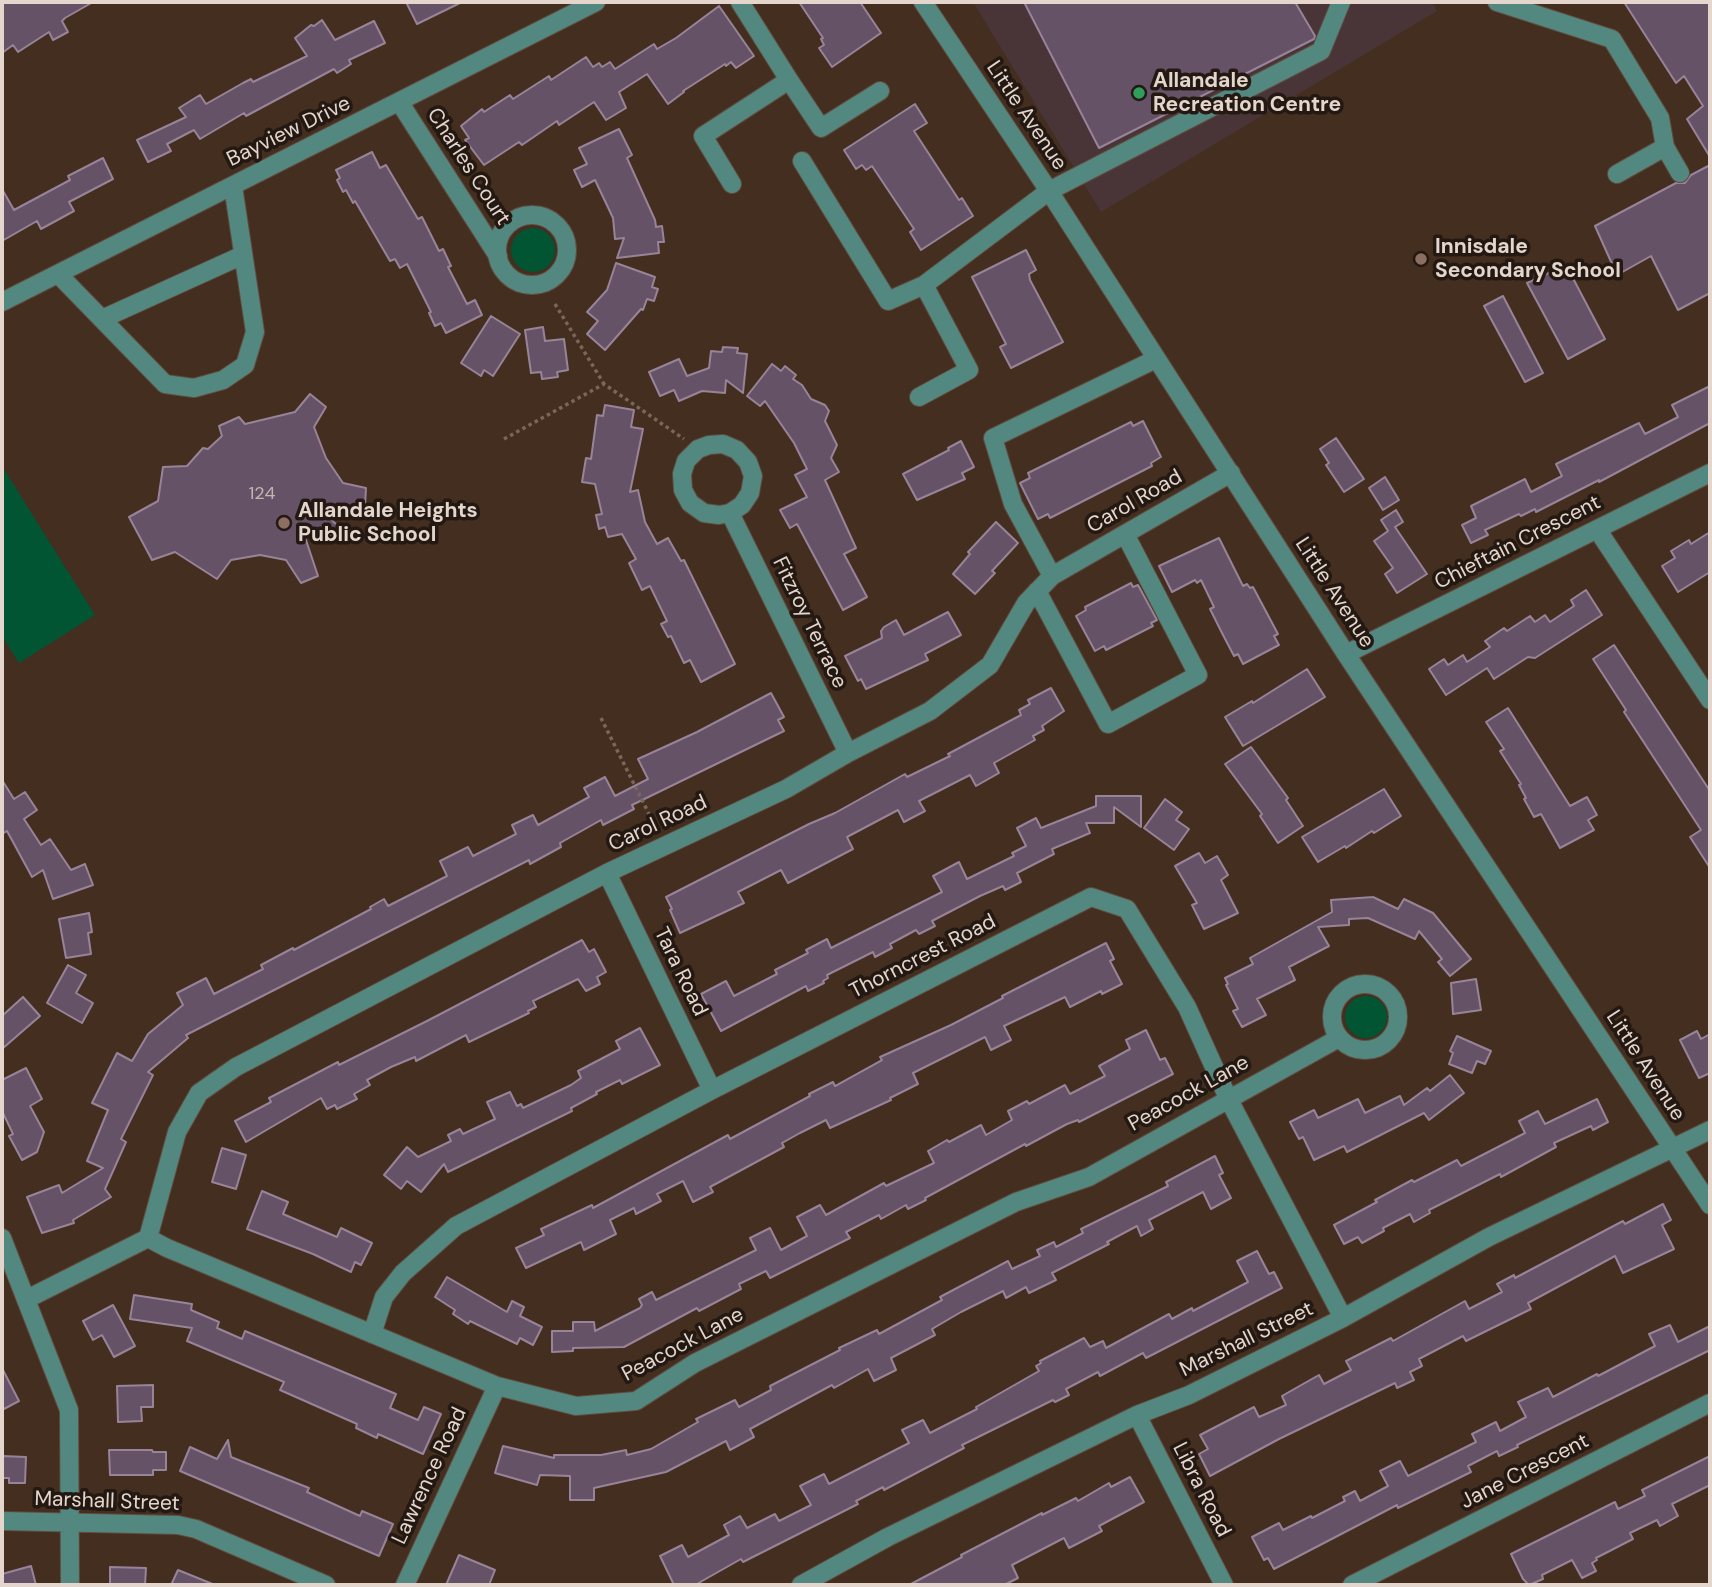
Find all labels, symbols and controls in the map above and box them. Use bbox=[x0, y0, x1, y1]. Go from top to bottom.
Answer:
street label: Little Avenue bbox=[980, 57, 1072, 175]
place label: Allandale Recreation Centre bbox=[1153, 68, 1341, 118]
marker: Allandale Recreation Centre bbox=[1131, 85, 1147, 101]
street label: Bayview Drive bbox=[223, 91, 355, 173]
street label: Charles Court bbox=[421, 104, 515, 230]
place label: Innisdale Secondary School bbox=[1435, 234, 1621, 284]
marker: Innisdale Secondary School bbox=[1413, 251, 1429, 267]
street label: Carol Road bbox=[1083, 465, 1187, 539]
house number: 124 bbox=[249, 483, 275, 505]
street label: Chieftain Crescent bbox=[1431, 490, 1605, 596]
place label: Allandale Heights Public School bbox=[298, 498, 478, 548]
marker: Allandale Heights Public School bbox=[276, 515, 292, 531]
street label: Little Avenue bbox=[1289, 533, 1379, 653]
street label: Fitzroy Terrace bbox=[766, 553, 852, 693]
street label: Carol Road bbox=[605, 790, 711, 858]
street label: Thorncrest Road bbox=[846, 909, 1000, 1005]
street label: Tara Road bbox=[648, 924, 712, 1020]
street label: Little Avenue bbox=[1600, 1006, 1690, 1126]
street label: Peacock Lane bbox=[1124, 1050, 1254, 1138]
street label: Marshall Street bbox=[1176, 1297, 1318, 1383]
street label: Peacock Lane bbox=[618, 1302, 748, 1388]
street label: Lawrence Road bbox=[387, 1404, 473, 1548]
street label: Jane Crescent bbox=[1457, 1429, 1593, 1515]
street label: Libra Road bbox=[1166, 1438, 1236, 1542]
street label: Marshall Street bbox=[34, 1487, 180, 1517]

